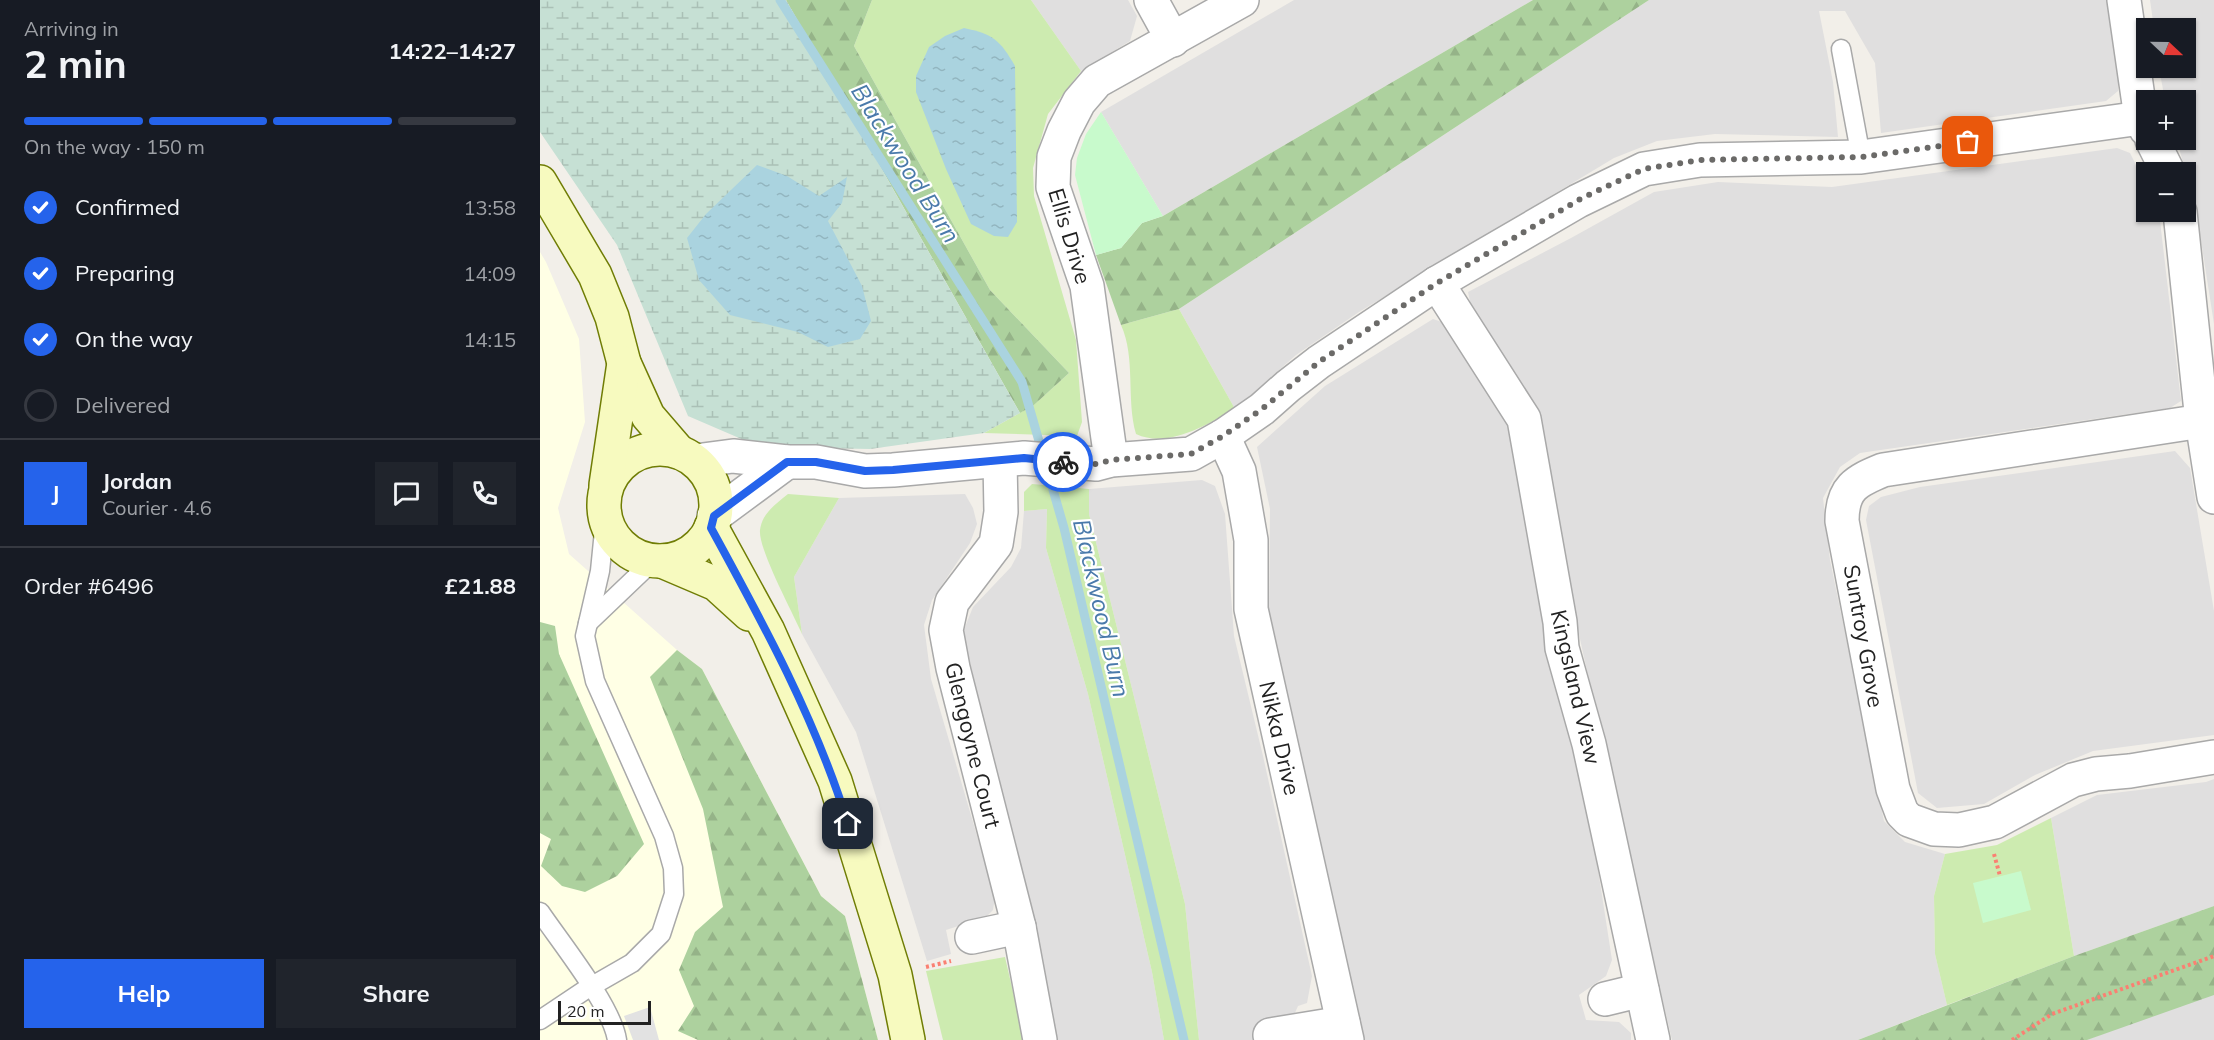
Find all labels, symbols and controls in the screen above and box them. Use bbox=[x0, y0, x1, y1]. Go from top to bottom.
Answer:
text: Arriving in bbox=[24, 16, 119, 41]
north arrow bbox=[2136, 18, 2196, 78]
map controls bbox=[2136, 18, 2196, 222]
text: 14:22–14:27 bbox=[388, 37, 516, 65]
text: 2 min bbox=[24, 39, 127, 88]
water label: Blackwood Burn bbox=[845, 78, 967, 248]
button: + bbox=[2136, 90, 2196, 150]
pin bbox=[1942, 116, 1993, 167]
icon: bag bbox=[1951, 125, 1984, 158]
text: On the way · 150 m bbox=[24, 134, 205, 159]
button: − bbox=[2136, 162, 2196, 222]
street label: Ellis Drive bbox=[1042, 185, 1098, 287]
icon: check bbox=[24, 191, 57, 224]
text: Confirmed bbox=[75, 193, 180, 221]
text: 13:58 bbox=[463, 195, 516, 220]
icon: check bbox=[24, 257, 57, 290]
text: Preparing bbox=[75, 259, 175, 287]
text: 14:09 bbox=[463, 261, 516, 286]
icon: check bbox=[24, 323, 57, 356]
text: On the way bbox=[75, 325, 193, 353]
text: 14:15 bbox=[463, 327, 516, 352]
text: Delivered bbox=[75, 391, 170, 419]
courier bbox=[1033, 432, 1093, 492]
icon: bike bbox=[1047, 446, 1080, 479]
button: chat bbox=[375, 462, 438, 525]
button: phone bbox=[453, 462, 516, 525]
text: Jordan bbox=[102, 467, 172, 495]
text: J bbox=[52, 479, 59, 507]
text: Courier · 4.6 bbox=[102, 495, 212, 520]
water label: Blackwood Burn bbox=[1067, 516, 1137, 700]
street label: Suntroy Grove bbox=[1838, 562, 1890, 710]
text: Order #6496 bbox=[24, 572, 154, 600]
text: £21.88 bbox=[445, 572, 516, 600]
street label: Kingsland View bbox=[1545, 607, 1607, 767]
street label: Glengoyne Court bbox=[939, 659, 1007, 831]
street label: Nikka Drive bbox=[1253, 678, 1307, 798]
pin bbox=[822, 798, 873, 849]
icon: home bbox=[831, 807, 864, 840]
button: Help bbox=[24, 959, 264, 1028]
button: Share bbox=[276, 959, 516, 1028]
scale bar bbox=[558, 998, 651, 1026]
text: 20 m bbox=[567, 1001, 604, 1021]

